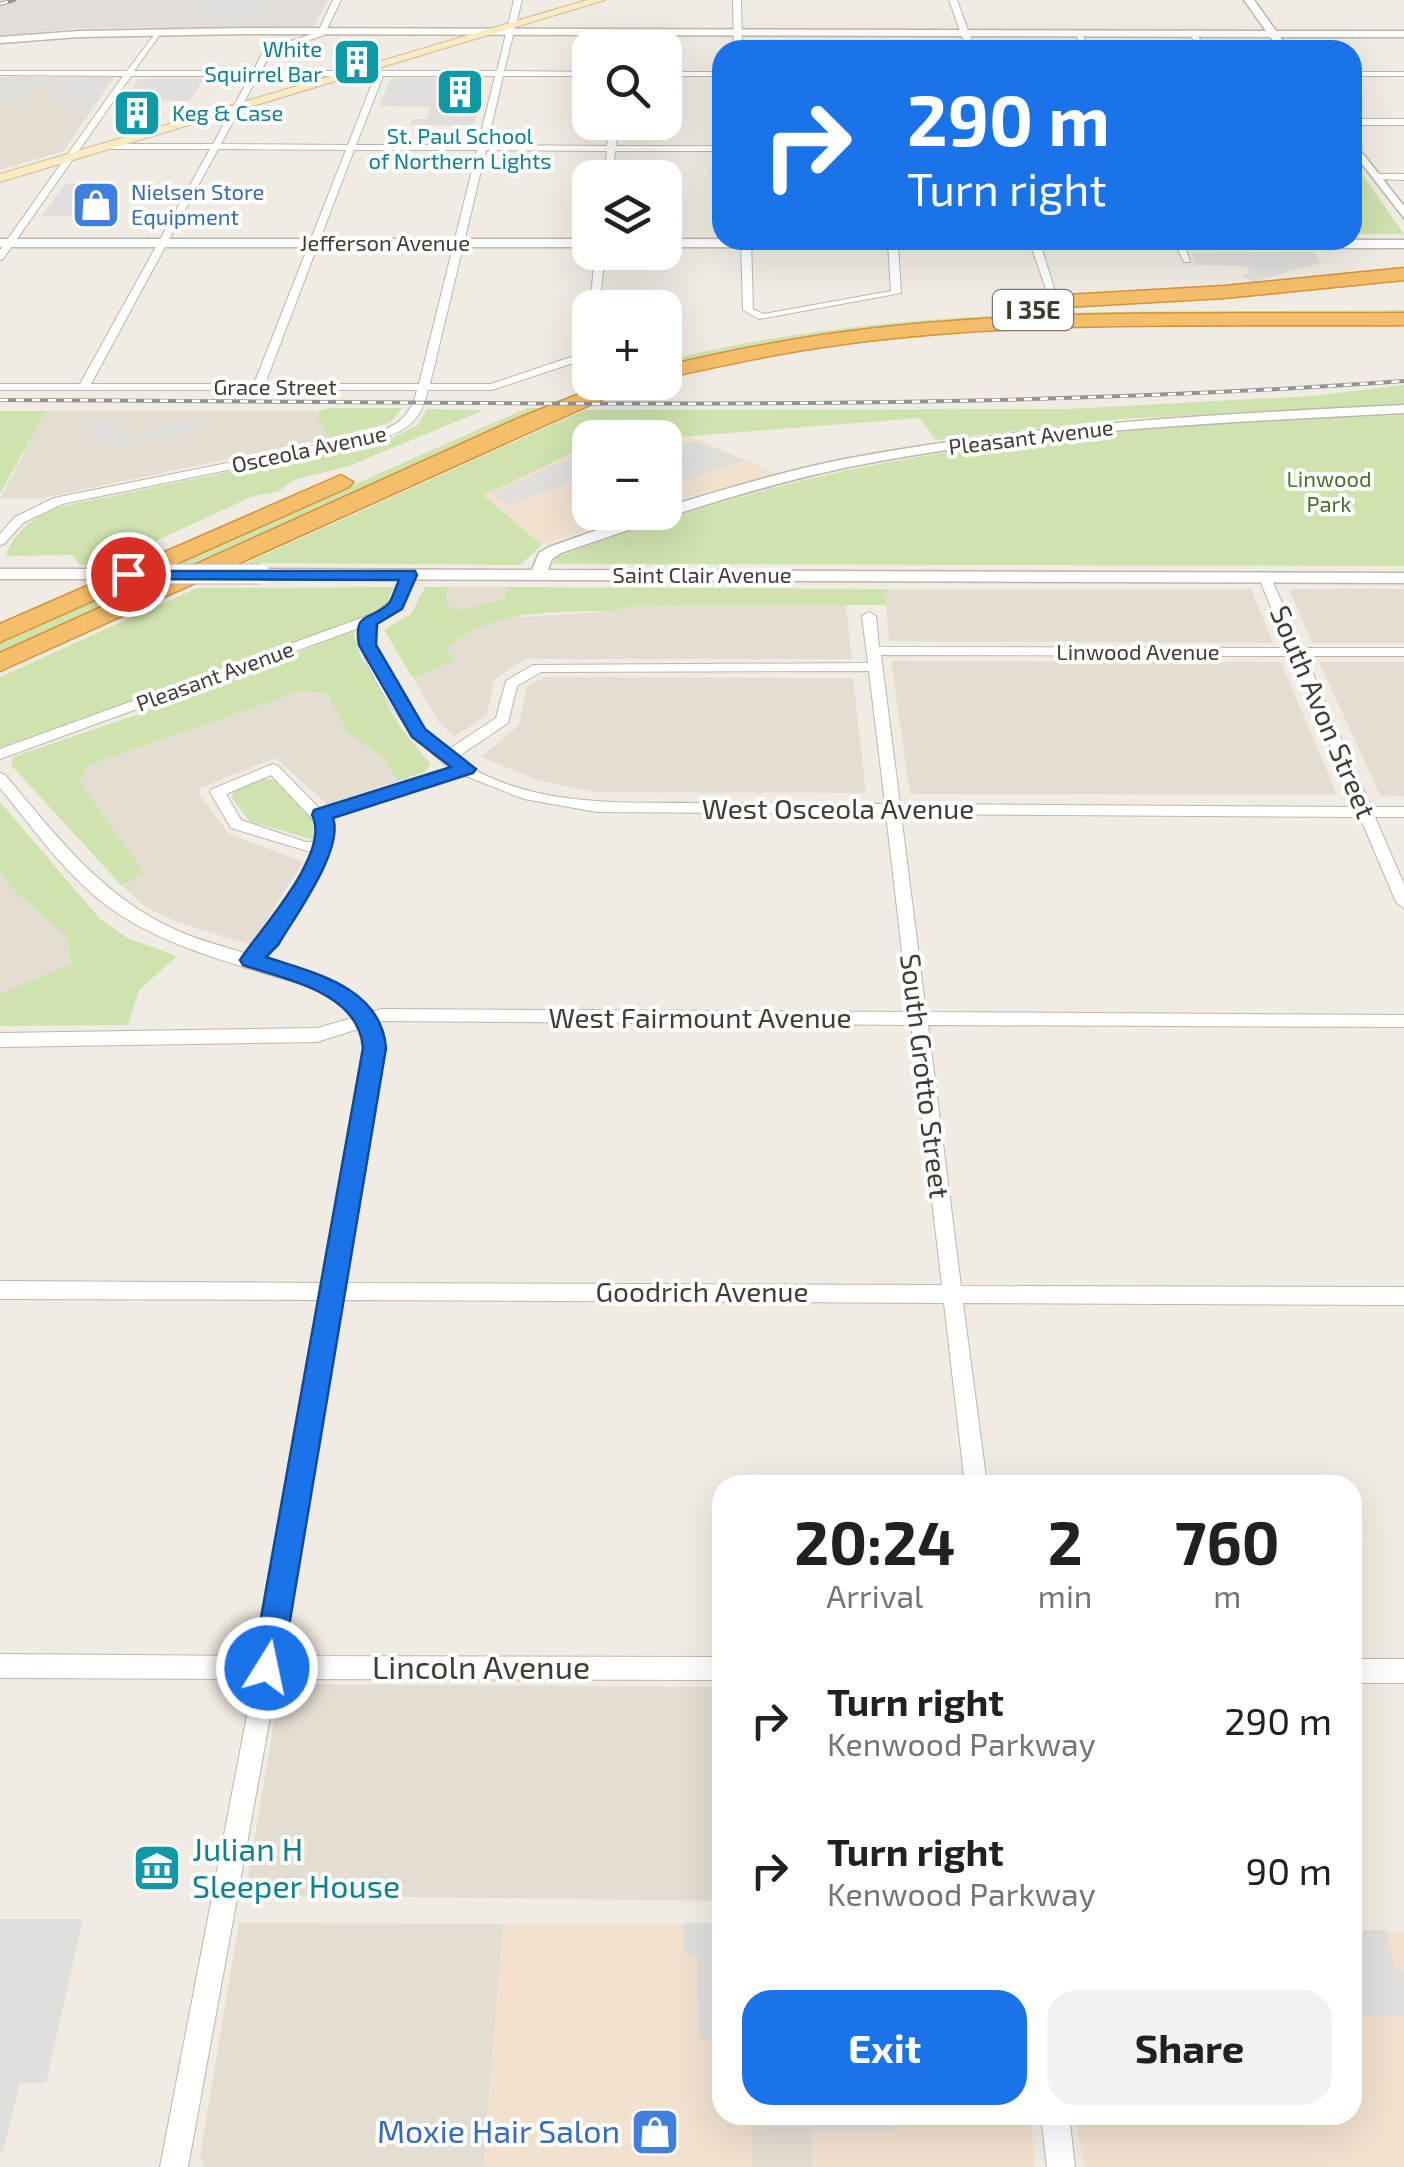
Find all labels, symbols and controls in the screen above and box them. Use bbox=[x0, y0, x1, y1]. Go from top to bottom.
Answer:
map controls bbox=[572, 30, 682, 530]
button: search bbox=[572, 30, 682, 140]
place label: White Squirrel Bar bbox=[205, 35, 322, 86]
building icon: White Squirrel Bar bbox=[331, 36, 383, 88]
building icon: St. Paul School of Northern Lights bbox=[434, 66, 486, 118]
text: 290 m bbox=[907, 76, 1110, 160]
icon: right bbox=[742, 80, 872, 210]
building icon: Keg & Case bbox=[111, 87, 163, 139]
place label: Keg & Case bbox=[172, 99, 283, 125]
place label: St. Paul School of Northern Lights bbox=[368, 122, 552, 173]
button: layers bbox=[572, 160, 682, 270]
text: Turn right bbox=[907, 161, 1107, 215]
place label: Nielsen Store Equipment bbox=[131, 178, 264, 229]
shop icon: Nielsen Store Equipment bbox=[70, 179, 122, 231]
street label: Jefferson Avenue bbox=[300, 229, 470, 255]
button: + bbox=[572, 290, 682, 400]
road number: I 35E bbox=[993, 290, 1073, 330]
street label: Grace Street bbox=[213, 373, 337, 399]
street label: Pleasant Avenue bbox=[947, 413, 1115, 459]
street label: Osceola Avenue bbox=[229, 419, 389, 477]
button: − bbox=[572, 420, 682, 530]
park label: Linwood Park bbox=[1286, 465, 1372, 516]
pin bbox=[86, 532, 171, 617]
icon: arrive bbox=[101, 547, 156, 602]
street label: Saint Clair Avenue bbox=[612, 561, 792, 587]
street label: South Avon Street bbox=[1264, 600, 1384, 823]
street label: Pleasant Avenue bbox=[132, 634, 297, 716]
street label: Linwood Avenue bbox=[1056, 638, 1220, 664]
street label: West Osceola Avenue bbox=[702, 791, 974, 825]
street label: South Grotto Street bbox=[894, 952, 958, 1200]
street label: West Fairmount Avenue bbox=[549, 1000, 851, 1034]
street label: Goodrich Avenue bbox=[596, 1274, 808, 1308]
text: 20:24 bbox=[794, 1505, 956, 1577]
text: 2 bbox=[1048, 1505, 1083, 1577]
text: 760 bbox=[1175, 1505, 1280, 1577]
text: Arrival bbox=[826, 1576, 924, 1614]
text: min bbox=[1038, 1576, 1092, 1614]
text: m bbox=[1213, 1576, 1241, 1614]
position arrow bbox=[215, 1616, 319, 1720]
street label: Lincoln Avenue bbox=[372, 1647, 590, 1685]
text: Turn right bbox=[827, 1678, 1004, 1724]
icon: right bbox=[742, 1693, 797, 1748]
text: 290 m bbox=[1224, 1697, 1332, 1743]
text: Kenwood Parkway bbox=[827, 1724, 1096, 1762]
text: Turn right bbox=[827, 1828, 1004, 1874]
place label: Julian H Sleeper House bbox=[192, 1829, 400, 1904]
museum icon: Julian H Sleeper House bbox=[131, 1842, 183, 1894]
icon: right bbox=[742, 1843, 797, 1898]
text: 90 m bbox=[1246, 1847, 1332, 1893]
text: Kenwood Parkway bbox=[827, 1874, 1096, 1912]
button: Exit bbox=[742, 1990, 1027, 2105]
button: Share bbox=[1047, 1990, 1332, 2105]
shop icon: Moxie Hair Salon bbox=[629, 2106, 681, 2158]
place label: Moxie Hair Salon bbox=[377, 2111, 620, 2149]

